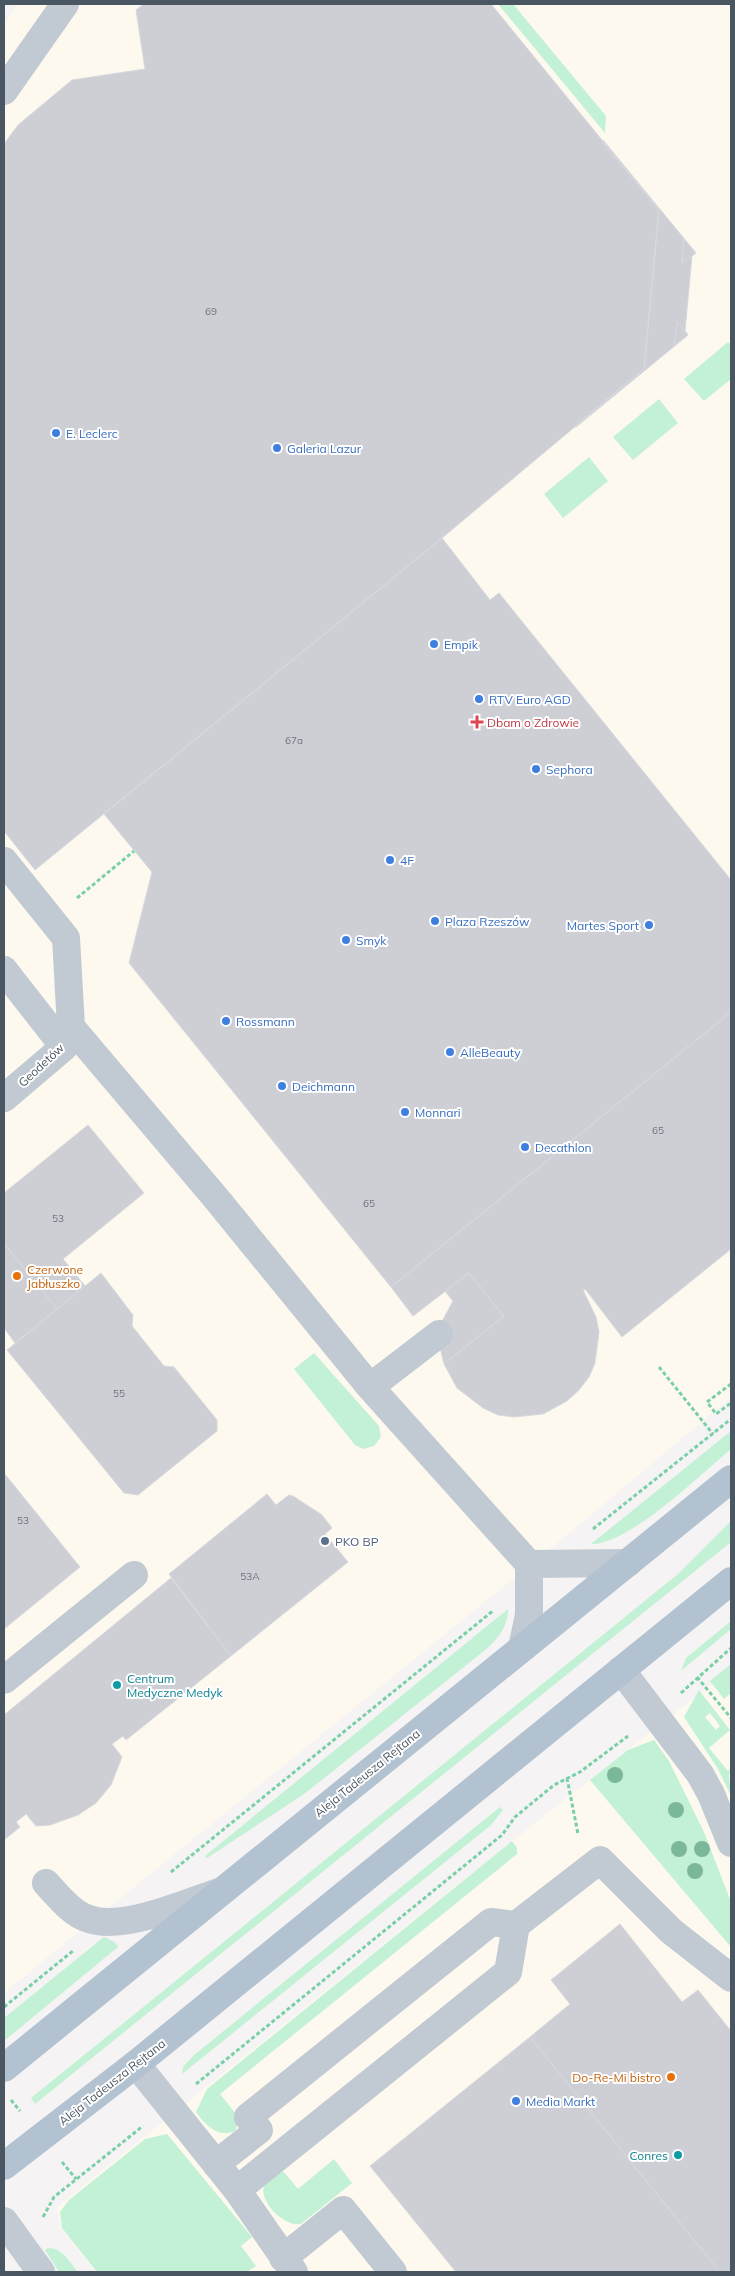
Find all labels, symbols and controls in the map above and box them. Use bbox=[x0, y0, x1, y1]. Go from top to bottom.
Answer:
house number: 69 bbox=[205, 305, 217, 318]
place label: E. Leclerc bbox=[66, 426, 118, 441]
marker: E. Leclerc bbox=[50, 427, 62, 439]
place label: Galeria Lazur bbox=[287, 441, 362, 456]
marker: Galeria Lazur bbox=[271, 442, 283, 454]
place label: Empik bbox=[444, 637, 479, 652]
marker: Empik bbox=[428, 638, 440, 650]
place label: RTV Euro AGD bbox=[489, 692, 571, 707]
marker: RTV Euro AGD bbox=[473, 693, 485, 705]
place label: Dbam o Zdrowie bbox=[487, 715, 579, 730]
marker: Dbam o Zdrowie bbox=[471, 716, 483, 728]
house number: 67a bbox=[285, 734, 303, 747]
place label: Sephora bbox=[546, 762, 593, 777]
marker: Sephora bbox=[530, 763, 542, 775]
place label: 4F bbox=[400, 853, 414, 868]
marker: 4F bbox=[384, 854, 396, 866]
place label: Plaza Rzeszów bbox=[445, 914, 530, 929]
marker: Plaza Rzeszów bbox=[429, 915, 441, 927]
place label: Martes Sport bbox=[567, 918, 639, 933]
marker: Martes Sport bbox=[643, 919, 655, 931]
place label: Smyk bbox=[356, 933, 387, 948]
marker: Smyk bbox=[340, 934, 352, 946]
place label: Rossmann bbox=[236, 1014, 295, 1029]
marker: Rossmann bbox=[220, 1015, 232, 1027]
street label: Geodetów bbox=[15, 1040, 67, 1090]
place label: AlleBeauty bbox=[460, 1045, 521, 1060]
marker: AlleBeauty bbox=[444, 1046, 456, 1058]
place label: Deichmann bbox=[292, 1079, 355, 1094]
marker: Deichmann bbox=[276, 1080, 288, 1092]
place label: Monnari bbox=[415, 1105, 461, 1120]
marker: Monnari bbox=[399, 1106, 411, 1118]
house number: 65 bbox=[652, 1124, 664, 1137]
place label: Decathlon bbox=[535, 1140, 592, 1155]
marker: Decathlon bbox=[519, 1141, 531, 1153]
house number: 65 bbox=[363, 1197, 375, 1210]
house number: 53 bbox=[52, 1212, 64, 1225]
place label: Czerwone Jabłuszko bbox=[27, 1262, 83, 1291]
marker: Czerwone Jabłuszko bbox=[11, 1270, 23, 1282]
house number: 55 bbox=[113, 1387, 125, 1400]
house number: 53 bbox=[17, 1514, 29, 1527]
place label: PKO BP bbox=[335, 1534, 379, 1549]
marker: PKO BP bbox=[319, 1535, 331, 1547]
house number: 53A bbox=[240, 1570, 260, 1583]
place label: Centrum Medyczne Medyk bbox=[127, 1671, 224, 1700]
marker: Centrum Medyczne Medyk bbox=[111, 1679, 123, 1691]
street label: Aleja Tadeusza Rejtana bbox=[311, 1726, 423, 1820]
street label: Aleja Tadeusza Rejtana bbox=[56, 2036, 168, 2128]
place label: Do-Re-Mi bistro bbox=[572, 2070, 661, 2085]
marker: Do-Re-Mi bistro bbox=[665, 2071, 677, 2083]
place label: Media Markt bbox=[526, 2094, 595, 2109]
marker: Media Markt bbox=[510, 2095, 522, 2107]
place label: Conres bbox=[630, 2148, 668, 2163]
marker: Conres bbox=[672, 2149, 684, 2161]

